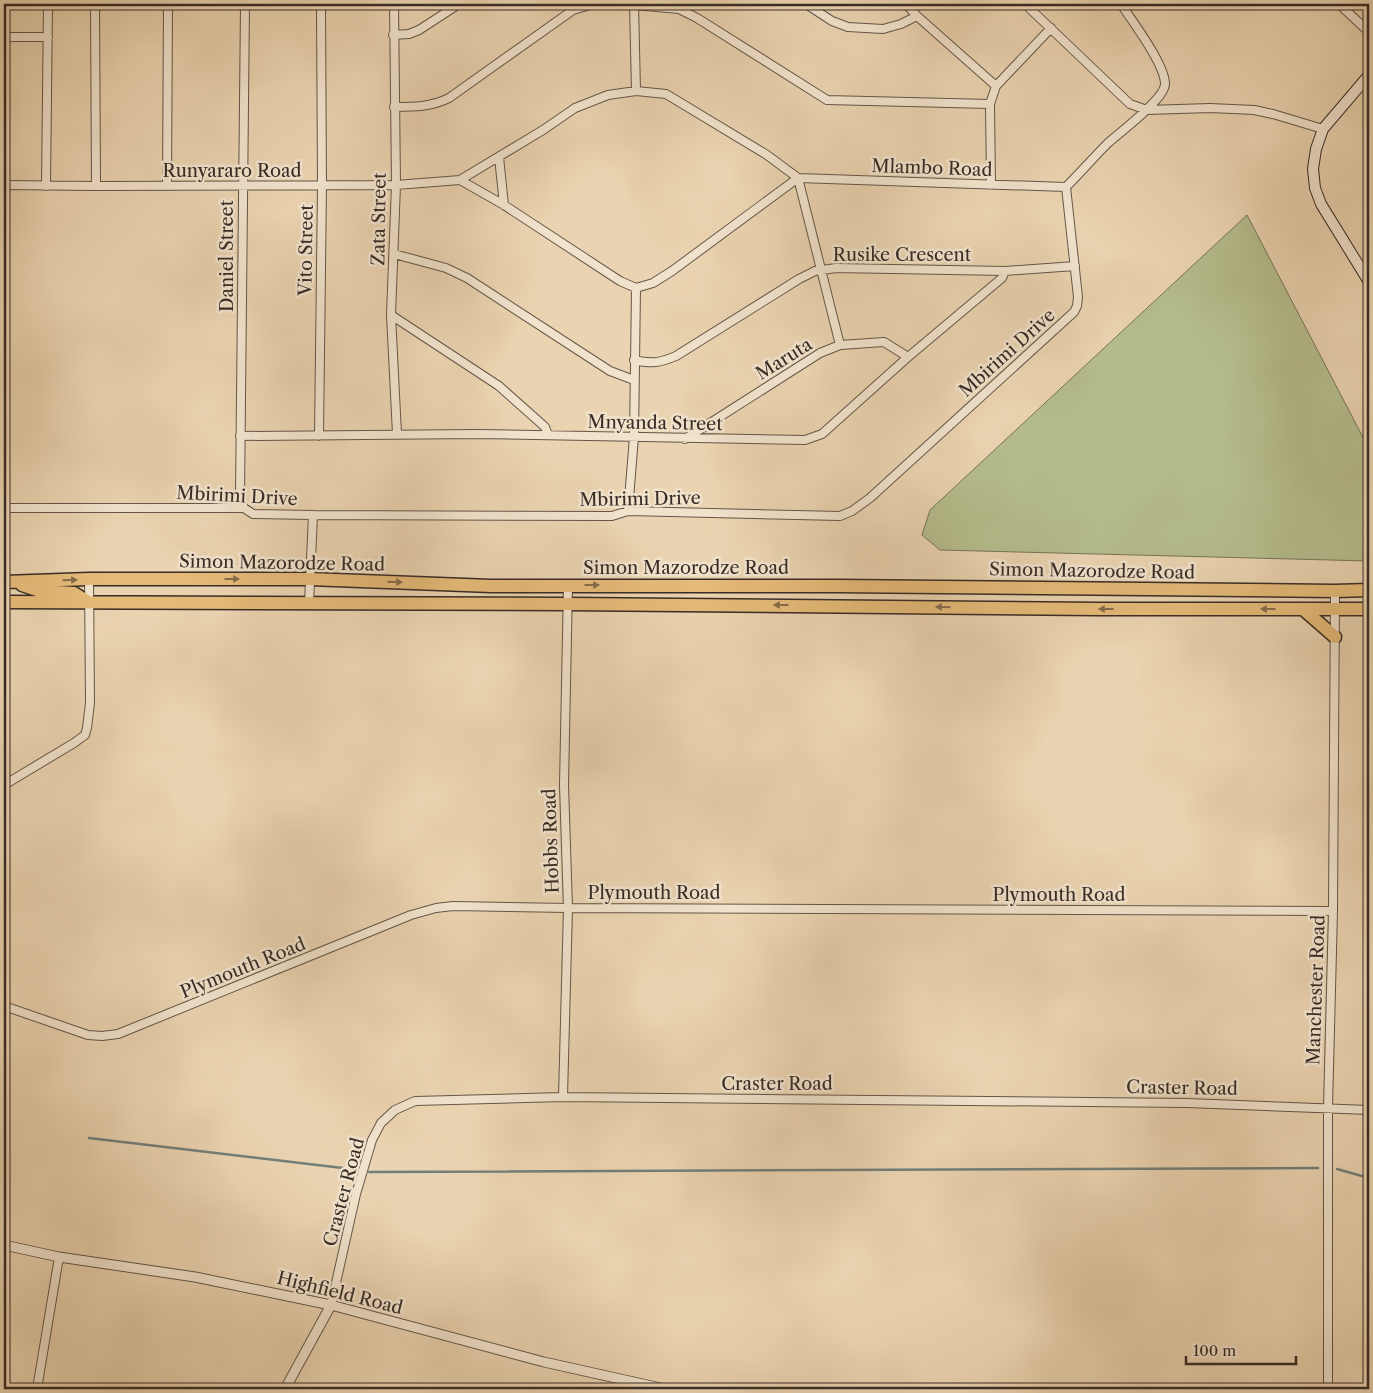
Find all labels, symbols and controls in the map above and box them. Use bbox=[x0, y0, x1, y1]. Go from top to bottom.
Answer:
street label: Mlambo Road bbox=[871, 155, 993, 181]
street label: Runyararo Road bbox=[163, 160, 301, 182]
street label: Zata Street bbox=[367, 172, 391, 266]
street label: Daniel Street bbox=[216, 199, 238, 312]
street label: Vito Street bbox=[294, 203, 318, 297]
street label: Rusike Crescent bbox=[833, 244, 972, 266]
street label: Mbirimi Drive bbox=[955, 304, 1059, 402]
street label: Maruta bbox=[752, 333, 817, 385]
street label: Mnyanda Street bbox=[587, 411, 723, 435]
street label: Mbirimi Drive bbox=[176, 482, 298, 510]
street label: Mbirimi Drive bbox=[579, 487, 701, 511]
street label: Simon Mazorodze Road bbox=[179, 550, 385, 576]
street label: Simon Mazorodze Road bbox=[583, 557, 789, 579]
street label: Simon Mazorodze Road bbox=[989, 558, 1195, 584]
one-way arrow bbox=[225, 575, 241, 583]
one-way arrow bbox=[62, 576, 78, 584]
one-way arrow bbox=[387, 578, 403, 586]
one-way arrow bbox=[585, 581, 601, 589]
one-way arrow bbox=[772, 601, 788, 609]
one-way arrow bbox=[935, 603, 951, 611]
one-way arrow bbox=[1097, 605, 1113, 613]
one-way arrow bbox=[1260, 605, 1276, 613]
street label: Hobbs Road bbox=[538, 788, 564, 894]
street label: Plymouth Road bbox=[588, 882, 721, 904]
street label: Plymouth Road bbox=[993, 884, 1126, 906]
street label: Manchester Road bbox=[1302, 914, 1330, 1065]
street label: Plymouth Road bbox=[177, 933, 309, 1003]
street label: Craster Road bbox=[721, 1073, 833, 1095]
street label: Craster Road bbox=[1126, 1076, 1238, 1100]
street label: Craster Road bbox=[319, 1135, 369, 1249]
street label: Highfield Road bbox=[275, 1267, 405, 1319]
scale bar bbox=[1186, 1333, 1296, 1365]
text: 100 m bbox=[1193, 1341, 1236, 1360]

